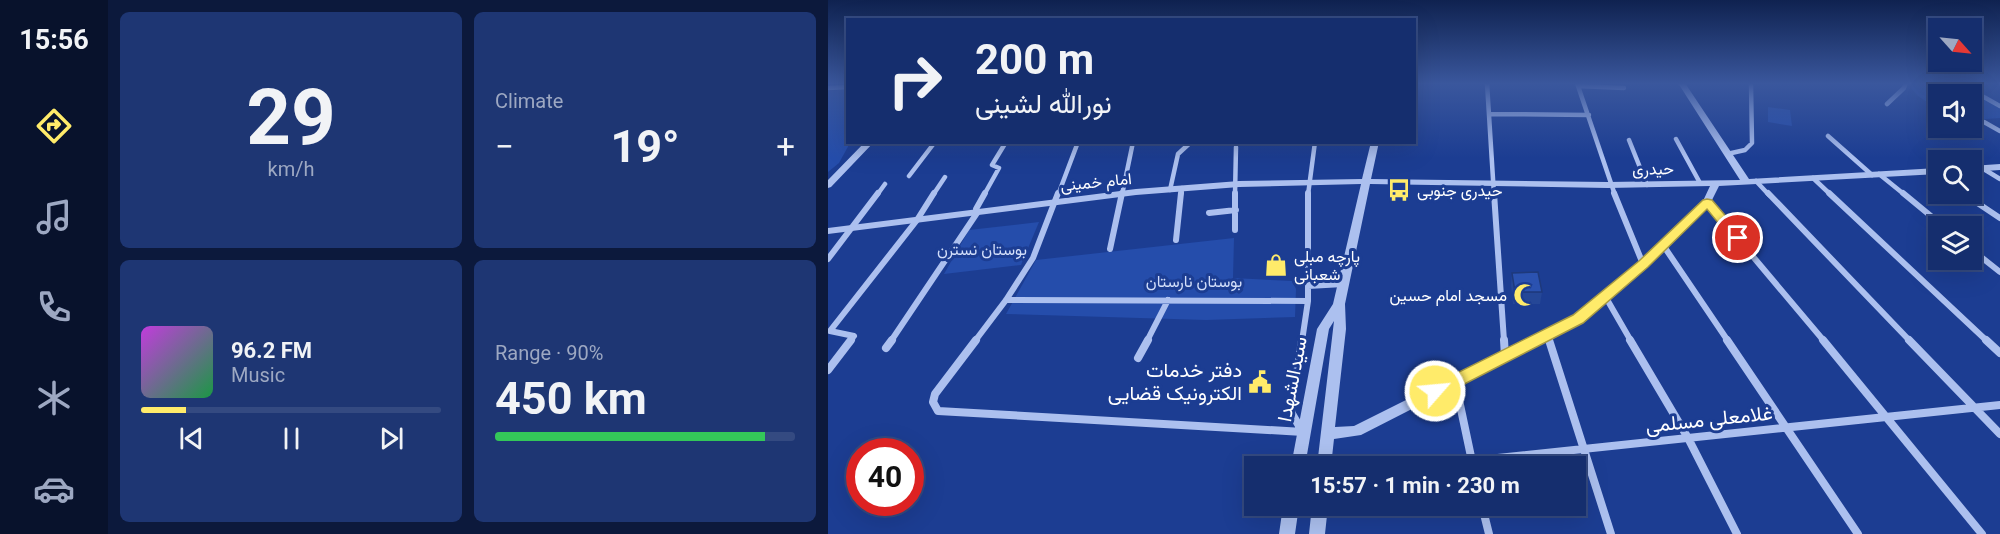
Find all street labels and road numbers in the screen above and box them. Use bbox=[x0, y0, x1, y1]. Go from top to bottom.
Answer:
street label: حیدری bbox=[1632, 159, 1674, 180]
street label: امام خمینی bbox=[1060, 169, 1133, 196]
street label: سیدالشهدا bbox=[1272, 334, 1313, 424]
street label: غلامعلی مسلمی bbox=[1644, 400, 1774, 438]

